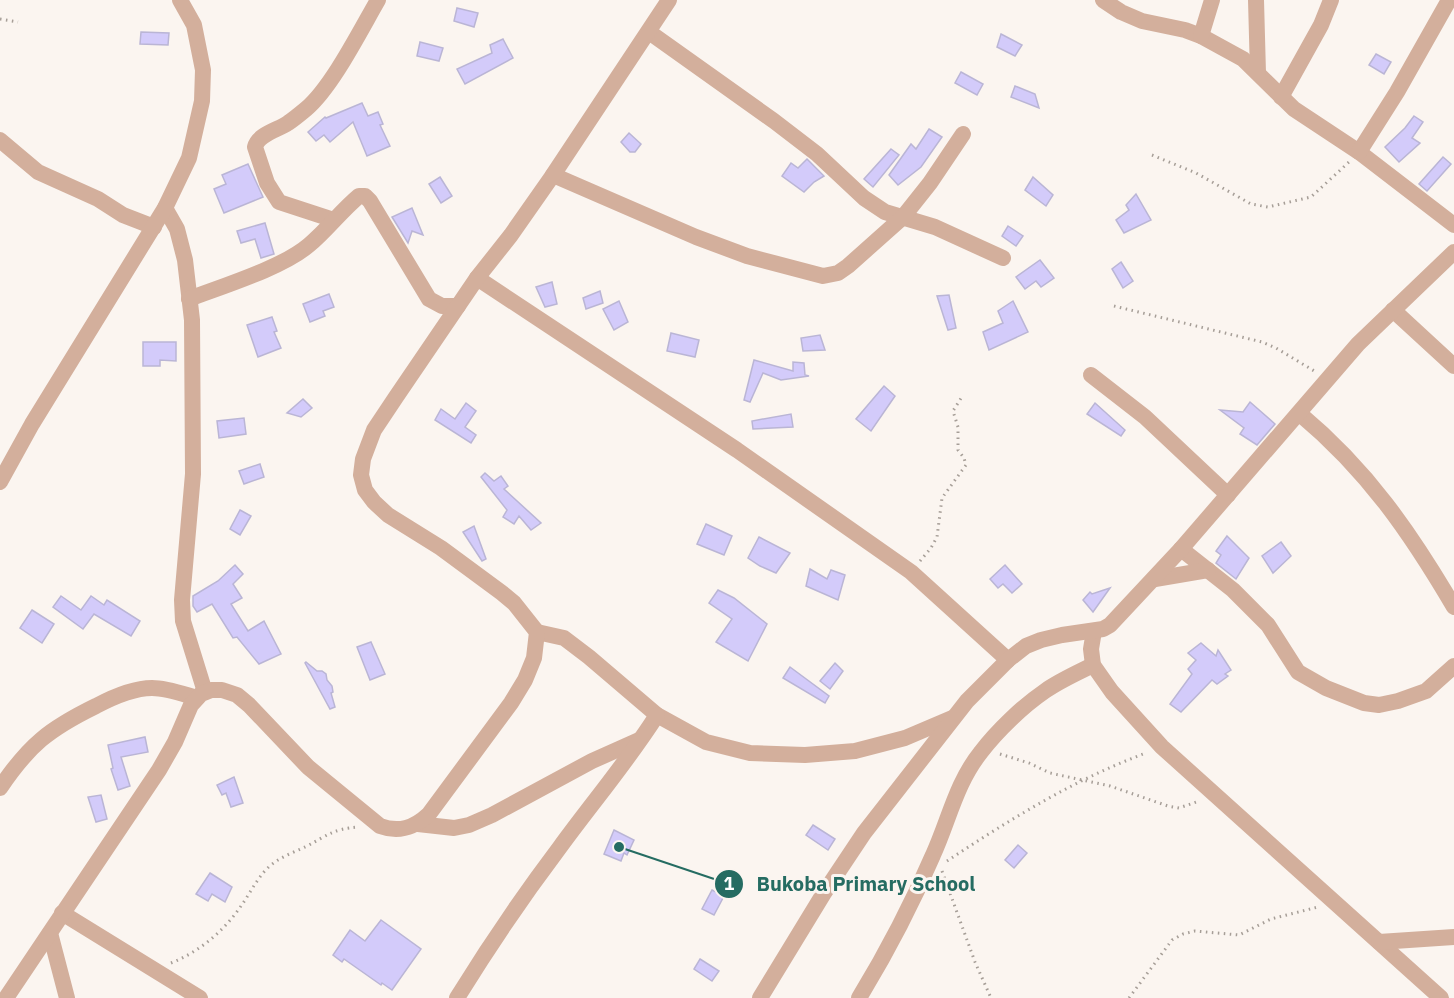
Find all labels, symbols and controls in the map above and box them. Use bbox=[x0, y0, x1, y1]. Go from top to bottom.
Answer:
callout: Bukoba Primary School bbox=[714, 865, 987, 903]
text: Bukoba Primary School bbox=[757, 870, 975, 897]
text: 1 bbox=[724, 872, 735, 895]

